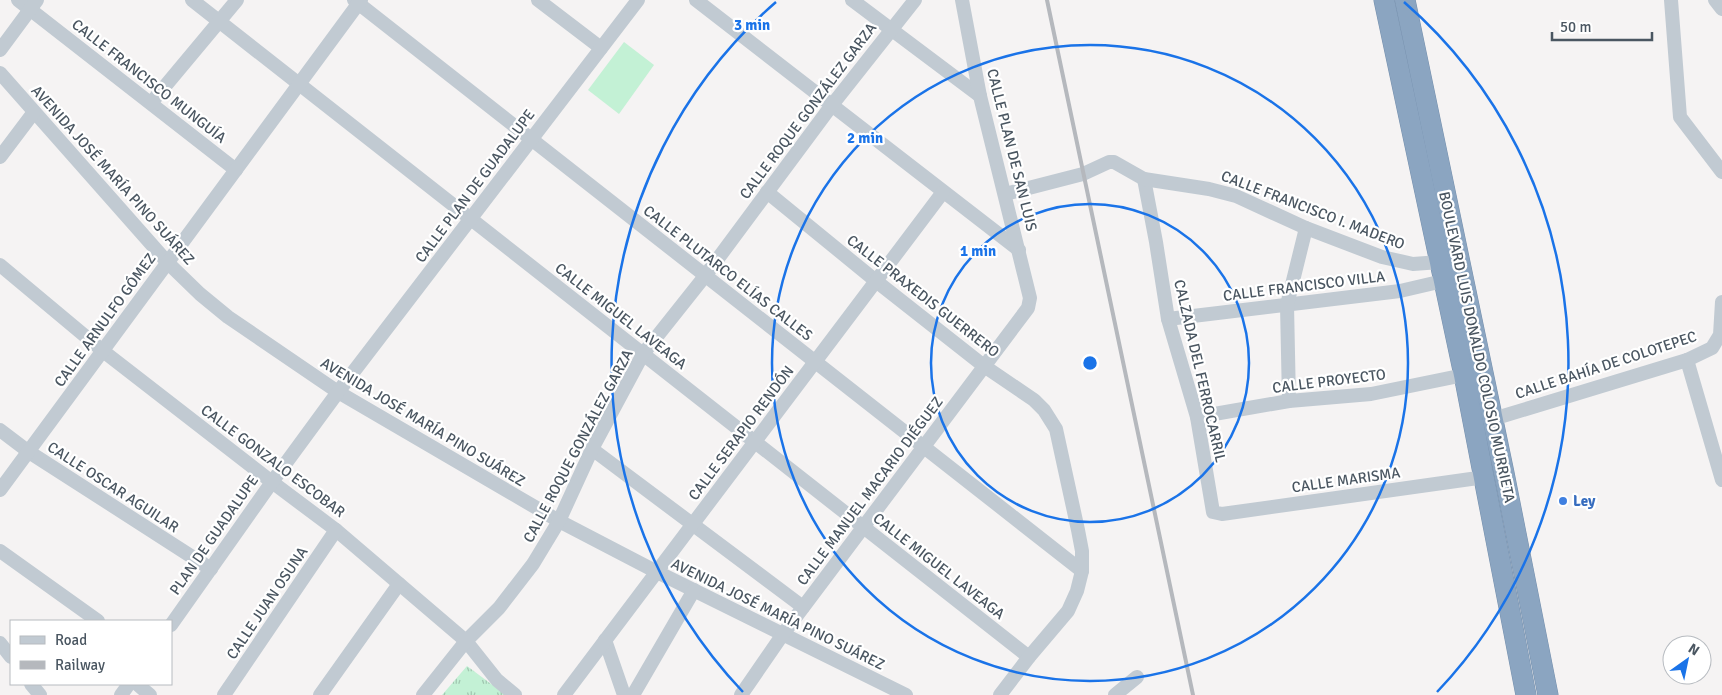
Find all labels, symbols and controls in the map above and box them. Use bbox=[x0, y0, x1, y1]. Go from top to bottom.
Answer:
scale bar bbox=[1552, 10, 1652, 42]
street label: CALLE FRANCISCO MUNGUÍA bbox=[68, 14, 230, 147]
text: 3 min bbox=[734, 16, 770, 34]
text: 50 m bbox=[1560, 18, 1591, 36]
street label: CALLE ROQUE GONZÁLEZ GARZA bbox=[735, 19, 880, 203]
street label: CALLE PLAN DE SAN LUIS bbox=[983, 67, 1041, 233]
street label: AVENIDA JOSÉ MARÍA PINO SUÁREZ bbox=[28, 81, 199, 268]
street label: CALLE PLAN DE GUADALUPE bbox=[411, 106, 539, 266]
text: 2 min bbox=[847, 129, 883, 147]
street label: CALLE FRANCISCO I. MADERO bbox=[1219, 167, 1407, 253]
street label: BOULEVARD LUIS DONALDO COLOSIO MURRIETA bbox=[1435, 190, 1519, 504]
street label: CALLE PLUTARCO ELÍAS CALLES bbox=[640, 201, 817, 345]
street label: CALLE PRAXEDIS GUERRERO bbox=[843, 231, 1003, 361]
text: 1 min bbox=[960, 242, 996, 260]
street label: CALLE ARNULFO GÓMEZ bbox=[50, 249, 160, 390]
street label: CALLE MIGUEL LAVEAGA bbox=[552, 259, 690, 373]
street label: CALLE FRANCISCO VILLA bbox=[1222, 267, 1386, 305]
street label: CALZADA DEL FERROCARRIL bbox=[1170, 278, 1230, 464]
street label: CALLE BAHÍA DE COLOTEPEC bbox=[1513, 326, 1699, 403]
street label: CALLE ROQUE GONZÁLEZ GARZA bbox=[518, 346, 637, 546]
street label: AVENIDA JOSÉ MARÍA PINO SUÁREZ bbox=[318, 353, 529, 490]
centre of rings bbox=[1081, 354, 1099, 372]
street label: CALLE SERAPIO RENDÓN bbox=[684, 362, 798, 504]
street label: CALLE PROYECTO bbox=[1271, 365, 1387, 397]
street label: CALLE MANUEL MACARIO DIÉGUEZ bbox=[792, 393, 947, 589]
street label: CALLE GONZALO ESCOBAR bbox=[197, 401, 349, 521]
street label: CALLE OSCAR AGUILAR bbox=[44, 438, 182, 536]
street label: CALLE MARISMA bbox=[1291, 463, 1401, 497]
street label: PLAN DE GUADALUPE bbox=[166, 472, 262, 598]
place label: Ley bbox=[1573, 492, 1596, 510]
marker: Ley bbox=[1557, 495, 1569, 507]
street label: CALLE MIGUEL LAVEAGA bbox=[870, 509, 1008, 623]
street label: CALLE JUAN OSUNA bbox=[223, 543, 311, 663]
street label: AVENIDA JOSÉ MARÍA PINO SUÁREZ bbox=[668, 553, 888, 674]
legend bbox=[10, 620, 172, 685]
text: Road bbox=[55, 631, 87, 649]
north arrow bbox=[1662, 635, 1712, 685]
text: N bbox=[1685, 640, 1703, 659]
text: Railway bbox=[55, 656, 105, 674]

